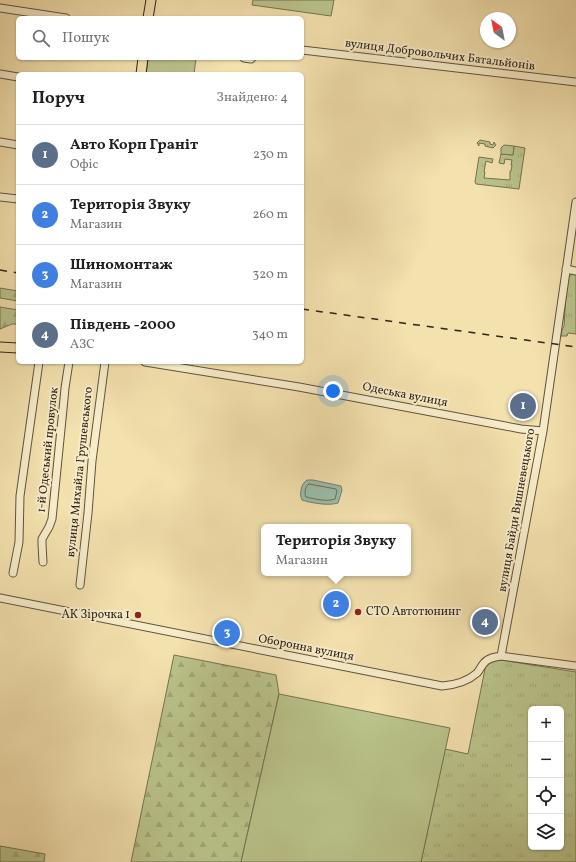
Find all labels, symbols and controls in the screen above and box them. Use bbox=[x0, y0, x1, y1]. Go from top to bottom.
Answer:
north arrow bbox=[480, 12, 516, 48]
search box bbox=[16, 16, 304, 60]
icon: search bbox=[30, 27, 52, 49]
text: Пошук bbox=[62, 28, 110, 49]
street label: вулиця Добровольчих Батальйонів bbox=[344, 35, 536, 75]
text: Поруч bbox=[32, 87, 85, 110]
text: Знайдено: 4 bbox=[216, 89, 288, 107]
text: Авто Корп Граніт bbox=[70, 135, 198, 156]
text: 1 bbox=[42, 146, 48, 164]
text: 230 m bbox=[253, 146, 288, 164]
text: Офіс bbox=[70, 156, 98, 174]
text: Територія Звуку bbox=[70, 195, 191, 216]
text: 2 bbox=[42, 206, 48, 224]
text: 260 m bbox=[253, 206, 288, 224]
text: Магазин bbox=[70, 216, 122, 234]
text: Шиномонтаж bbox=[70, 255, 173, 276]
text: 3 bbox=[42, 266, 48, 284]
text: 320 m bbox=[253, 266, 288, 284]
text: Магазин bbox=[70, 276, 122, 294]
text: Південь -2000 bbox=[70, 315, 176, 336]
text: 4 bbox=[41, 326, 49, 344]
text: 340 m bbox=[252, 326, 288, 344]
text: АЗС bbox=[70, 336, 95, 354]
street label: Одеська вулиця bbox=[361, 379, 449, 411]
your location bbox=[323, 381, 343, 401]
street label: 1-й Одеський провулок bbox=[33, 386, 63, 514]
street label: вулиця Михайла Грушевського bbox=[63, 386, 97, 558]
pin: 1 bbox=[510, 391, 536, 421]
street label: вулиця Байди Вишневецького bbox=[495, 427, 539, 593]
popup bbox=[261, 524, 411, 576]
text: Територія Звуку bbox=[276, 531, 396, 552]
text: Магазин bbox=[276, 552, 328, 570]
pin: 2 bbox=[323, 589, 349, 619]
place label: СТО Автотюнинг bbox=[366, 604, 461, 620]
place label: АК Зірочка 1 bbox=[61, 607, 130, 623]
marker: СТО Автотюнинг bbox=[353, 607, 363, 617]
pin: 4 bbox=[472, 607, 498, 637]
marker: АК Зірочка 1 bbox=[133, 610, 143, 620]
pin: 3 bbox=[214, 618, 240, 648]
street label: Оборонна вулиця bbox=[257, 631, 355, 665]
map controls bbox=[528, 706, 564, 850]
button: + bbox=[528, 706, 564, 742]
button: − bbox=[528, 742, 564, 778]
button: locate bbox=[528, 778, 564, 814]
button: layers bbox=[528, 814, 564, 850]

